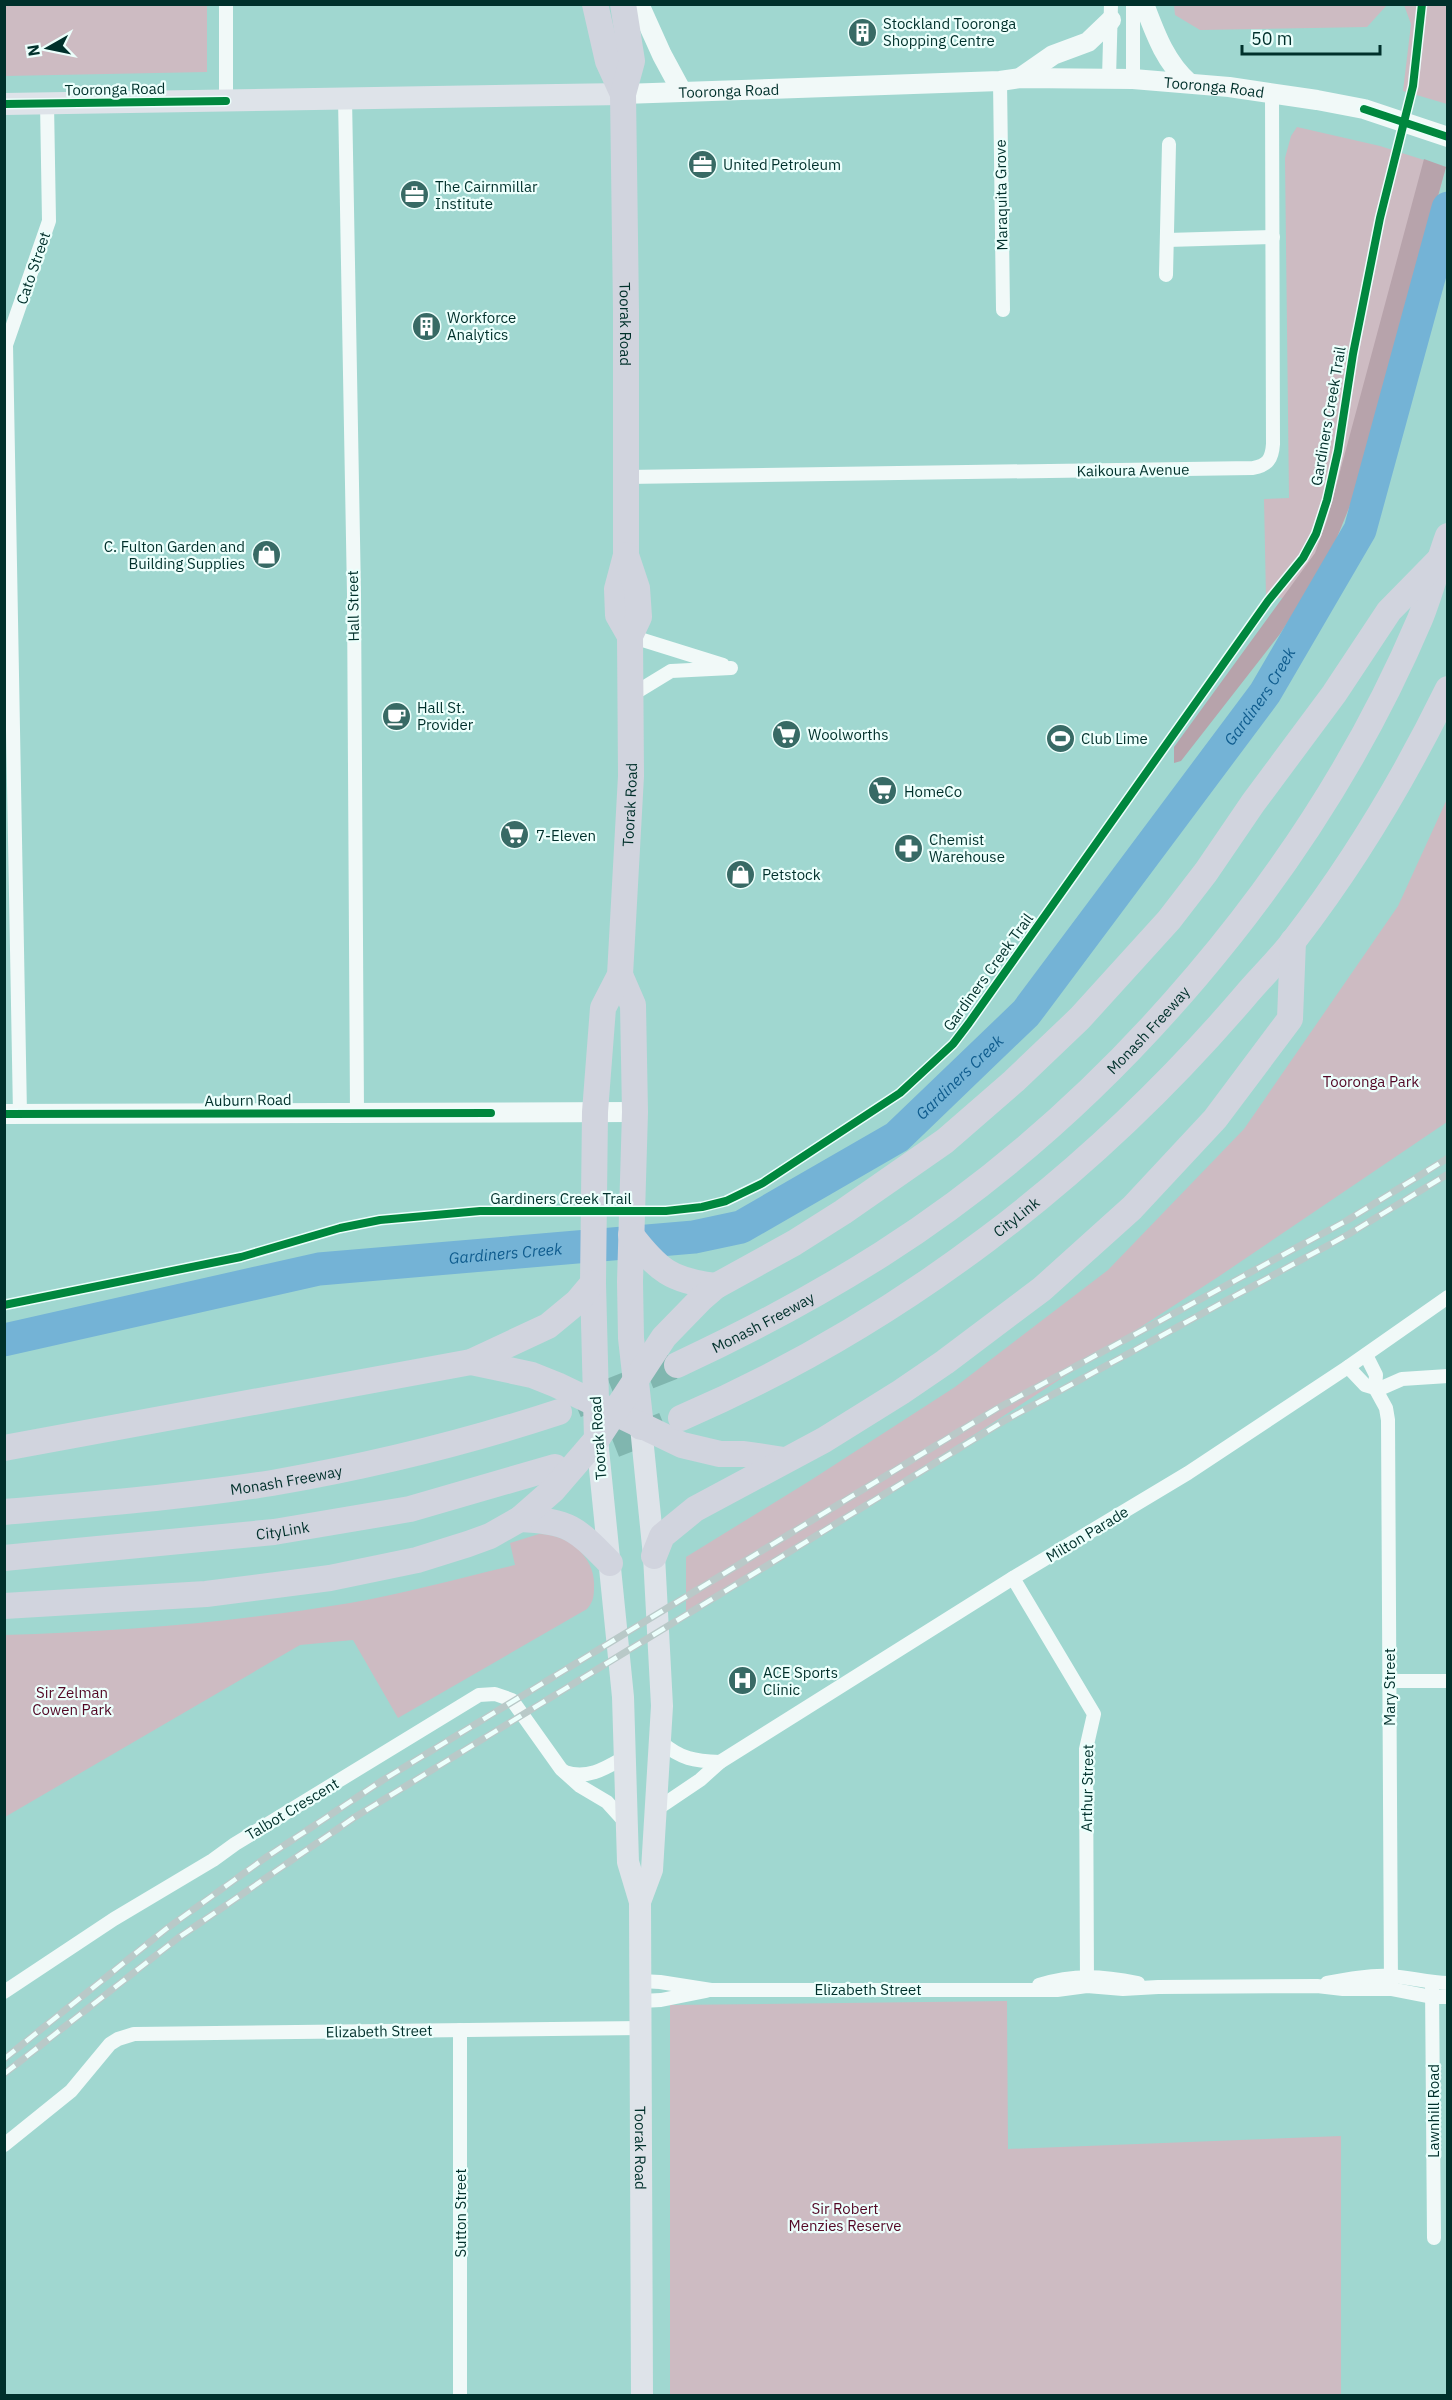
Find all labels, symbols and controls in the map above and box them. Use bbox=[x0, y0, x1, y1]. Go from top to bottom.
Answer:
place label: Stockland Tooronga Shopping Centre bbox=[883, 14, 1016, 50]
building icon: Stockland Tooronga Shopping Centre bbox=[846, 16, 878, 48]
north arrow bbox=[18, 18, 78, 78]
scale bar bbox=[1242, 18, 1380, 56]
text: 50 m bbox=[1251, 27, 1293, 50]
text: N bbox=[22, 43, 44, 58]
street label: Tooronga Road bbox=[1163, 72, 1266, 102]
street label: Tooronga Road bbox=[65, 79, 165, 99]
street label: Tooronga Road bbox=[678, 79, 780, 102]
street label: Maraquita Grove bbox=[991, 139, 1011, 251]
office icon: United Petroleum bbox=[686, 148, 718, 180]
place label: United Petroleum bbox=[723, 155, 841, 174]
place label: The Cairnmillar Institute bbox=[435, 177, 538, 213]
office icon: The Cairnmillar Institute bbox=[398, 179, 430, 211]
street label: Cato Street bbox=[12, 229, 54, 307]
street label: Toorak Road bbox=[616, 282, 636, 366]
place label: Workforce Analytics bbox=[447, 308, 516, 344]
building icon: Workforce Analytics bbox=[410, 310, 442, 342]
street label: Gardiners Creek Trail bbox=[1306, 345, 1350, 487]
street label: Kaikoura Avenue bbox=[1076, 460, 1190, 480]
place label: C. Fulton Garden and Building Supplies bbox=[104, 537, 245, 573]
shop icon: C. Fulton Garden and Building Supplies bbox=[250, 539, 282, 571]
street label: Hall Street bbox=[343, 570, 363, 642]
water label: Gardiners Creek bbox=[1220, 643, 1300, 749]
place label: Hall St. Provider bbox=[417, 698, 474, 734]
cafe icon: Hall St. Provider bbox=[380, 700, 412, 732]
supermarket icon: Woolworths bbox=[771, 718, 803, 750]
sports icon: Club Lime bbox=[1044, 722, 1076, 754]
place label: Woolworths bbox=[808, 725, 888, 744]
place label: Club Lime bbox=[1081, 729, 1148, 748]
street label: Toorak Road bbox=[618, 763, 641, 847]
supermarket icon: HomeCo bbox=[867, 775, 899, 807]
place label: HomeCo bbox=[904, 782, 962, 801]
supermarket icon: 7-Eleven bbox=[499, 819, 531, 851]
place label: 7-Eleven bbox=[536, 826, 596, 845]
place label: Chemist Warehouse bbox=[929, 830, 1005, 866]
pharmacy icon: Chemist Warehouse bbox=[892, 832, 924, 864]
shop icon: Petstock bbox=[725, 858, 757, 890]
place label: Petstock bbox=[762, 865, 821, 884]
street label: Gardiners Creek Trail bbox=[939, 909, 1037, 1035]
street label: Monash Freeway bbox=[1102, 982, 1194, 1078]
water label: Gardiners Creek bbox=[912, 1030, 1008, 1124]
park label: Tooronga Park bbox=[1323, 1072, 1419, 1091]
street label: Auburn Road bbox=[204, 1090, 292, 1110]
street label: Gardiners Creek Trail bbox=[490, 1189, 632, 1208]
street label: CityLink bbox=[989, 1193, 1043, 1241]
water label: Gardiners Creek bbox=[448, 1238, 564, 1268]
street label: Monash Freeway bbox=[708, 1287, 818, 1357]
street label: Toorak Road bbox=[586, 1396, 610, 1480]
street label: Monash Freeway bbox=[229, 1460, 344, 1499]
street label: Milton Parade bbox=[1042, 1502, 1132, 1566]
street label: CityLink bbox=[255, 1517, 311, 1543]
street label: Mary Street bbox=[1380, 1648, 1399, 1726]
place label: ACE Sports Clinic bbox=[763, 1663, 838, 1699]
hospital icon: ACE Sports Clinic bbox=[726, 1665, 758, 1697]
park label: Sir Zelman Cowen Park bbox=[32, 1683, 112, 1719]
street label: Arthur Street bbox=[1077, 1744, 1097, 1832]
street label: Talbot Crescent bbox=[242, 1774, 342, 1844]
street label: Elizabeth Street bbox=[815, 1980, 921, 1999]
street label: Elizabeth Street bbox=[325, 2021, 433, 2041]
street label: Lawnhill Road bbox=[1424, 2064, 1443, 2158]
street label: Toorak Road bbox=[631, 2106, 651, 2190]
street label: Sutton Street bbox=[451, 2168, 470, 2258]
park label: Sir Robert Menzies Reserve bbox=[788, 2199, 902, 2235]

